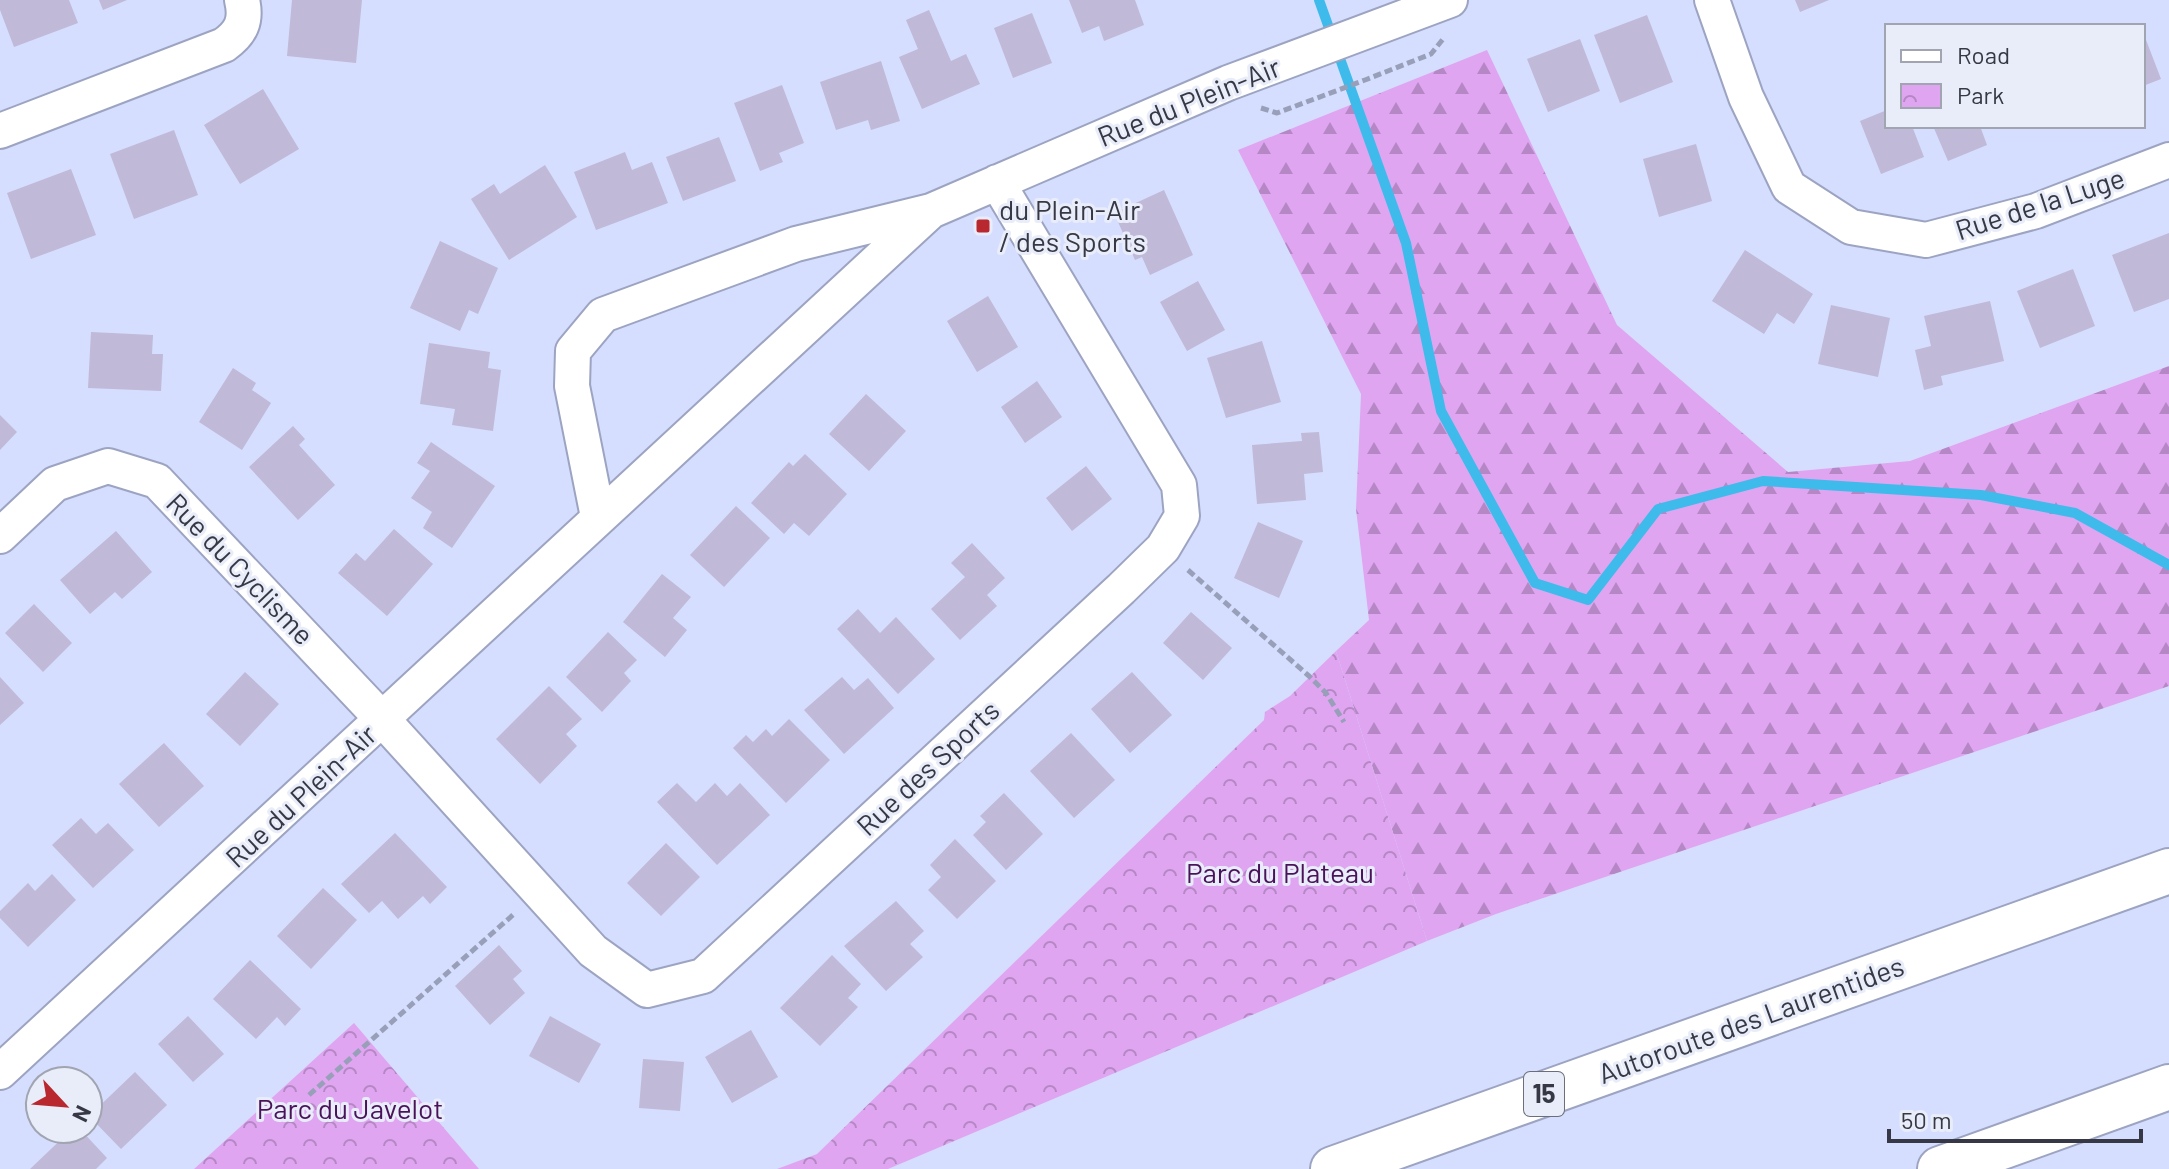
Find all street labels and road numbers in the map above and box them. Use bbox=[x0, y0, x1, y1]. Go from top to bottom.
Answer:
street label: Rue du Plein-Air bbox=[1092, 49, 1285, 153]
street label: Rue de la Luge bbox=[1951, 160, 2128, 246]
street label: Rue du Cyclisme bbox=[160, 485, 322, 651]
street label: Rue des Sports bbox=[849, 692, 1006, 842]
street label: Rue du Plein-Air bbox=[218, 717, 383, 874]
street label: Autoroute des Laurentides bbox=[1593, 948, 1908, 1090]
road number: 15 bbox=[1524, 1072, 1564, 1116]

